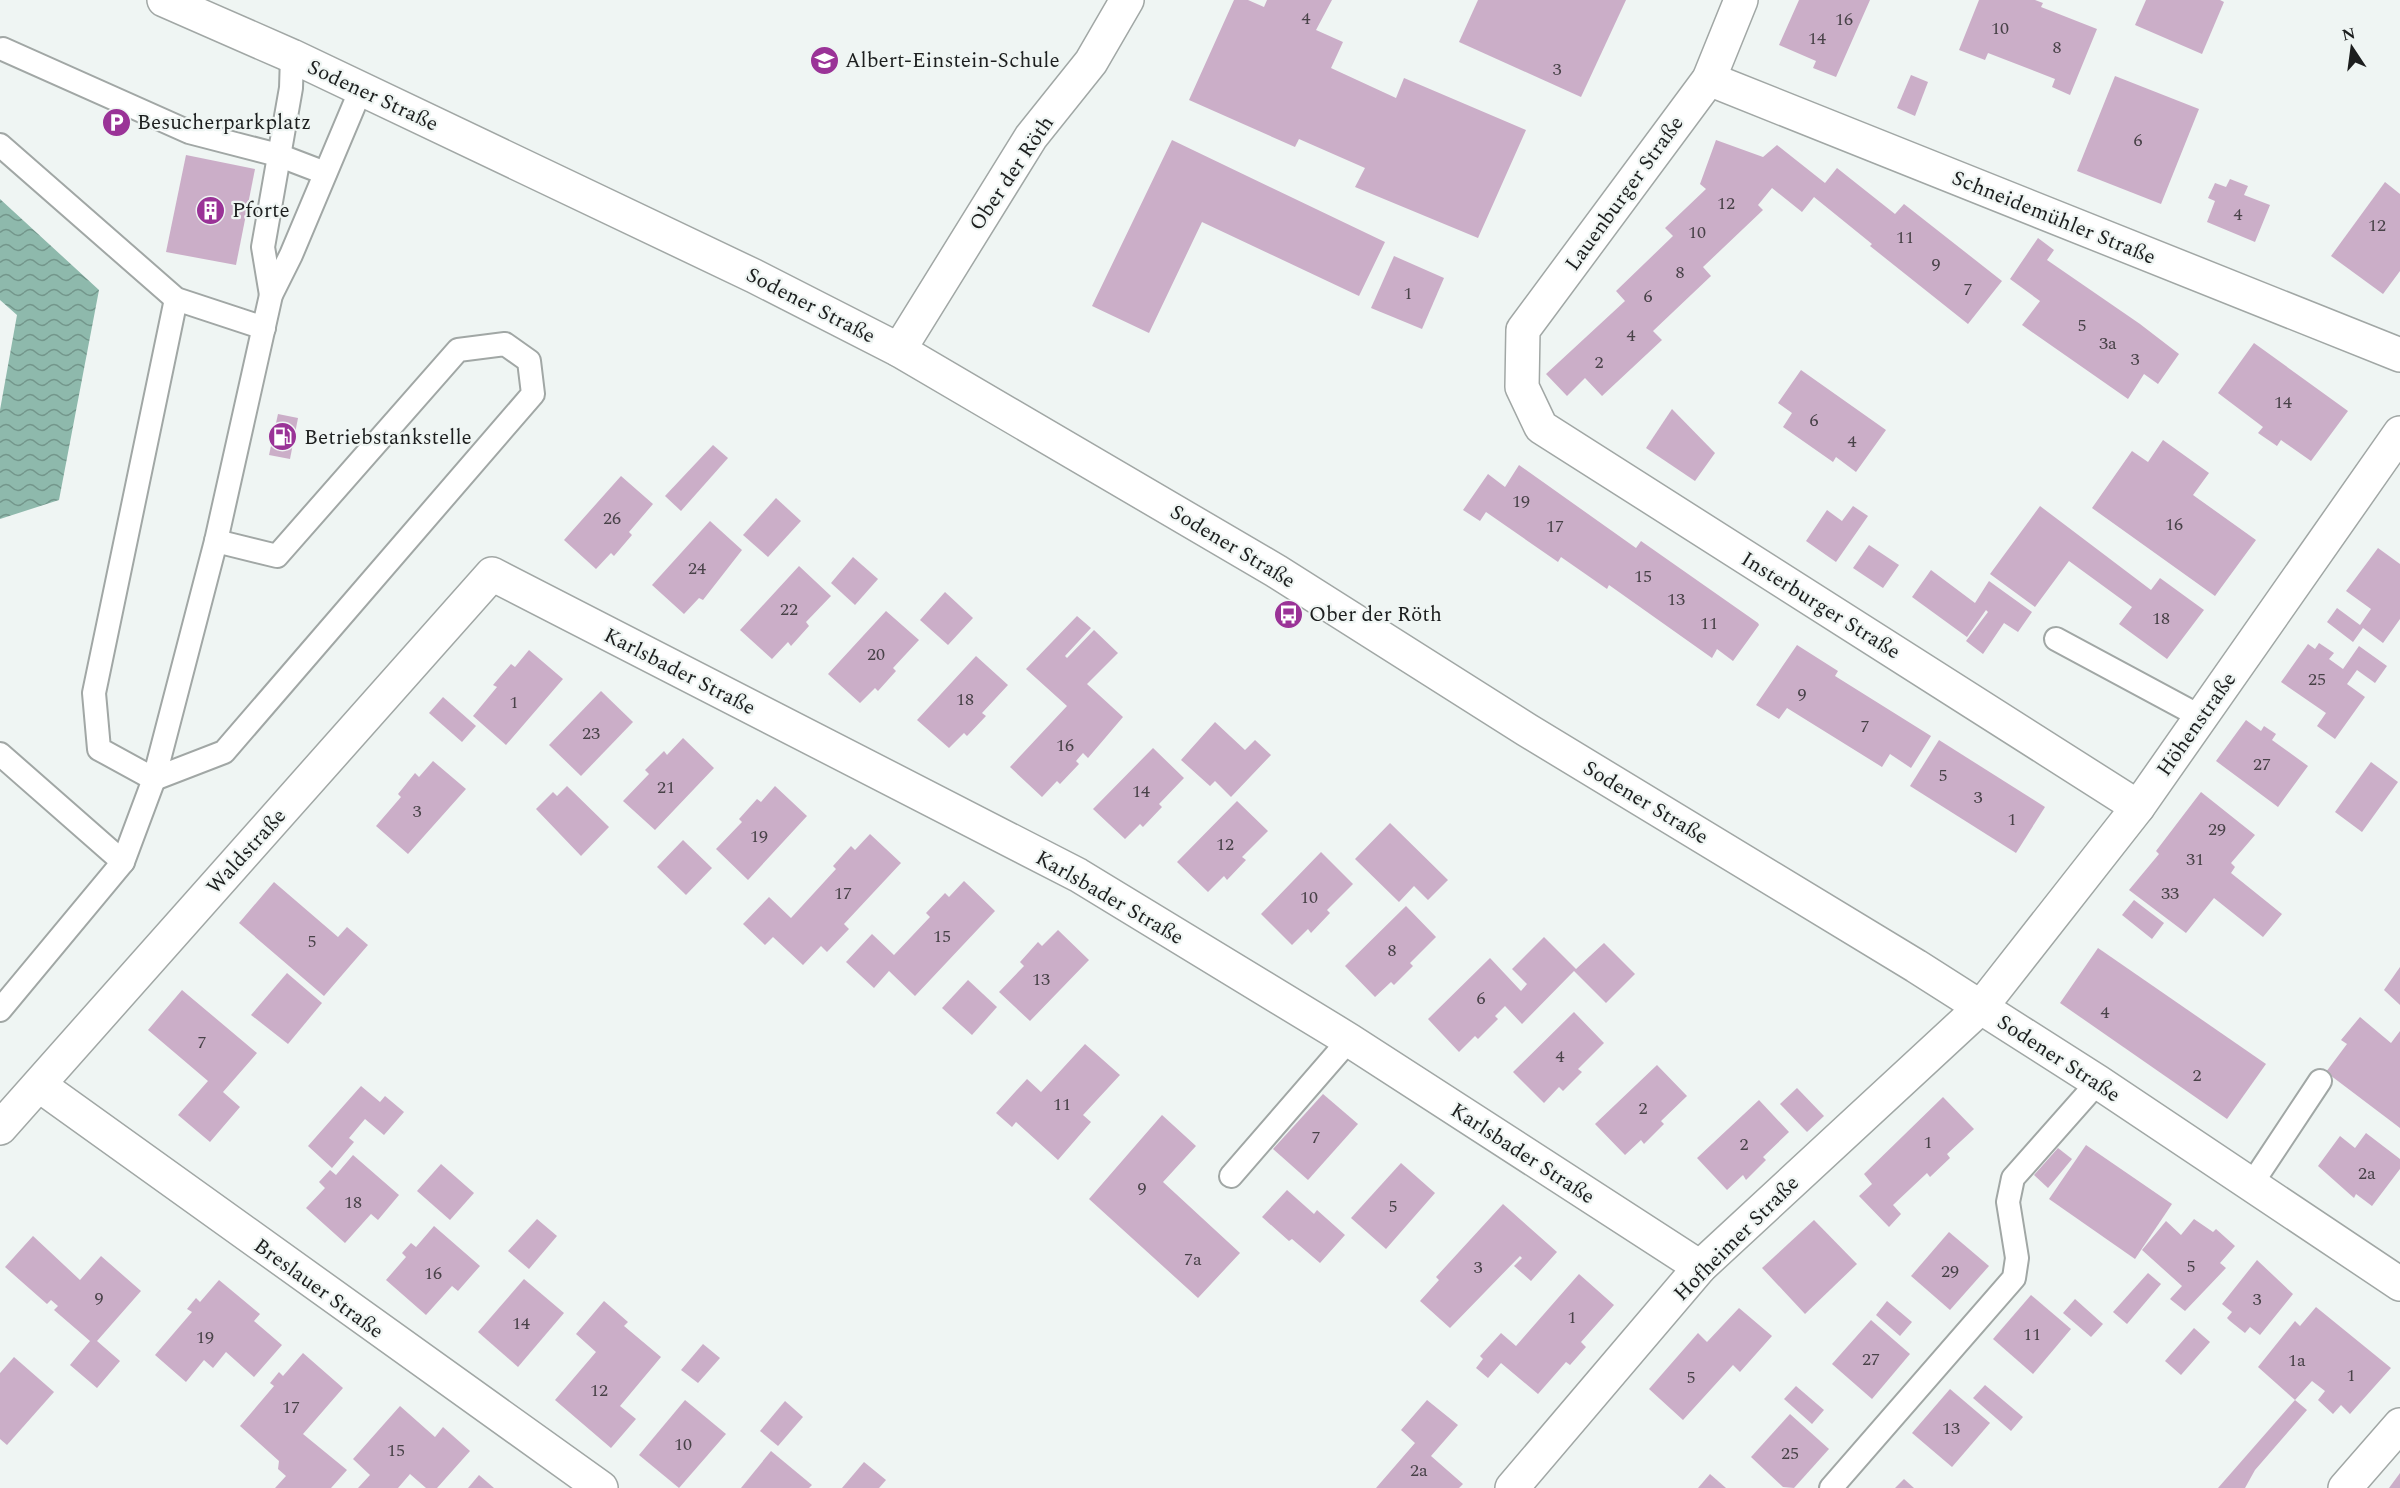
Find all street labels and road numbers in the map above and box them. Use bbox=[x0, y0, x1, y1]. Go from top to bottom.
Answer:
street label: Sodener Straße bbox=[302, 51, 443, 140]
street label: Lauenburger Straße bbox=[1557, 109, 1692, 278]
street label: Ober der Röth bbox=[961, 110, 1062, 238]
street label: Schneidemühler Straße bbox=[1947, 162, 2160, 273]
street label: Sodener Straße bbox=[740, 260, 881, 352]
street label: Sodener Straße bbox=[1164, 497, 1301, 597]
street label: Insterburger Straße bbox=[1735, 544, 1906, 668]
street label: Karlsbader Straße bbox=[598, 620, 761, 724]
street label: Höhenstraße bbox=[2149, 666, 2245, 783]
street label: Sodener Straße bbox=[1577, 753, 1714, 853]
street label: Waldstraße bbox=[199, 801, 294, 902]
street label: Karlsbader Straße bbox=[1029, 842, 1190, 953]
street label: Sodener Straße bbox=[1990, 1007, 2127, 1111]
street label: Karlsbader Straße bbox=[1444, 1095, 1601, 1213]
street label: Hofheimer Straße bbox=[1666, 1168, 1807, 1309]
street label: Breslauer Straße bbox=[247, 1231, 390, 1347]

